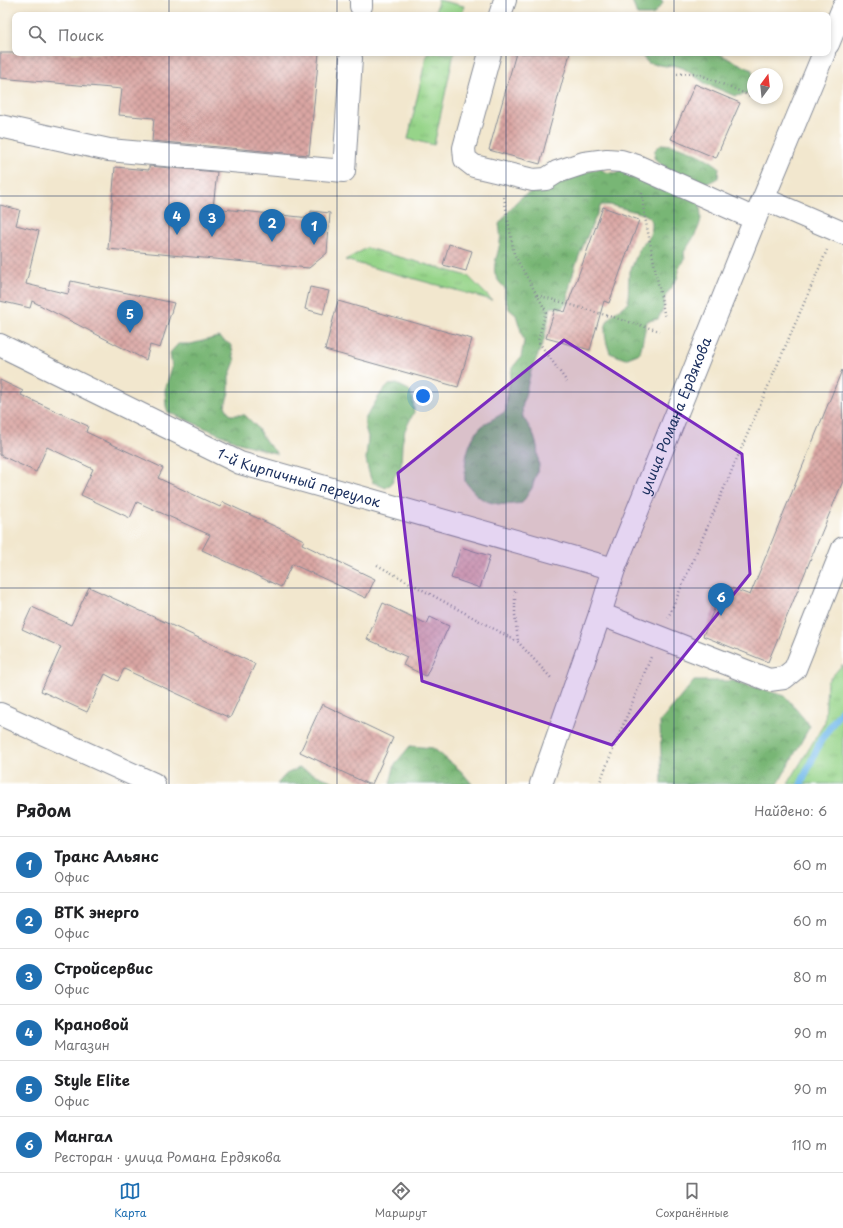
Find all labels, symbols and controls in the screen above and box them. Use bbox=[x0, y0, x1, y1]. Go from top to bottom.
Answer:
search box bbox=[12, 12, 831, 56]
icon: search bbox=[26, 23, 48, 45]
text: Поиск bbox=[58, 23, 104, 46]
north arrow bbox=[747, 68, 783, 104]
pin: 4 bbox=[164, 202, 190, 235]
pin: 3 bbox=[199, 204, 225, 237]
pin: 2 bbox=[259, 209, 285, 242]
pin: 1 bbox=[301, 212, 327, 245]
pin: 5 bbox=[117, 300, 143, 333]
street label: улица Романа Ердякова bbox=[634, 333, 717, 498]
your location bbox=[413, 386, 433, 406]
street label: 1-й Кирпичный переулок bbox=[214, 442, 384, 513]
pin: 6 bbox=[708, 583, 734, 616]
text: Рядом bbox=[16, 797, 71, 823]
text: Найдено: 6 bbox=[754, 801, 827, 820]
text: Транс Альянс bbox=[54, 844, 159, 867]
text: 1 bbox=[26, 855, 32, 874]
text: 60 m bbox=[793, 855, 827, 874]
text: Офис bbox=[54, 867, 89, 886]
text: ВТК энерго bbox=[54, 900, 139, 923]
text: 2 bbox=[24, 911, 34, 930]
text: 60 m bbox=[793, 911, 827, 930]
text: Офис bbox=[54, 923, 89, 942]
text: Стройсервис bbox=[54, 956, 153, 979]
text: 3 bbox=[25, 967, 33, 986]
text: 80 m bbox=[793, 967, 827, 986]
text: Офис bbox=[54, 979, 89, 998]
text: Крановой bbox=[54, 1012, 129, 1035]
text: 4 bbox=[25, 1023, 33, 1042]
text: 90 m bbox=[794, 1023, 827, 1042]
text: Магазин bbox=[54, 1035, 110, 1054]
text: Style Elite bbox=[54, 1068, 130, 1091]
text: 5 bbox=[25, 1079, 33, 1098]
text: 90 m bbox=[794, 1079, 827, 1098]
text: Офис bbox=[54, 1091, 89, 1110]
text: Мангал bbox=[54, 1124, 113, 1147]
text: 6 bbox=[24, 1135, 34, 1154]
text: 110 m bbox=[792, 1135, 827, 1154]
text: Ресторан · улица Романа Ердякова bbox=[54, 1147, 281, 1166]
tab: Карта bbox=[114, 1180, 146, 1221]
tab: Маршрут bbox=[375, 1180, 427, 1221]
tab: Сохранённые bbox=[655, 1180, 729, 1221]

